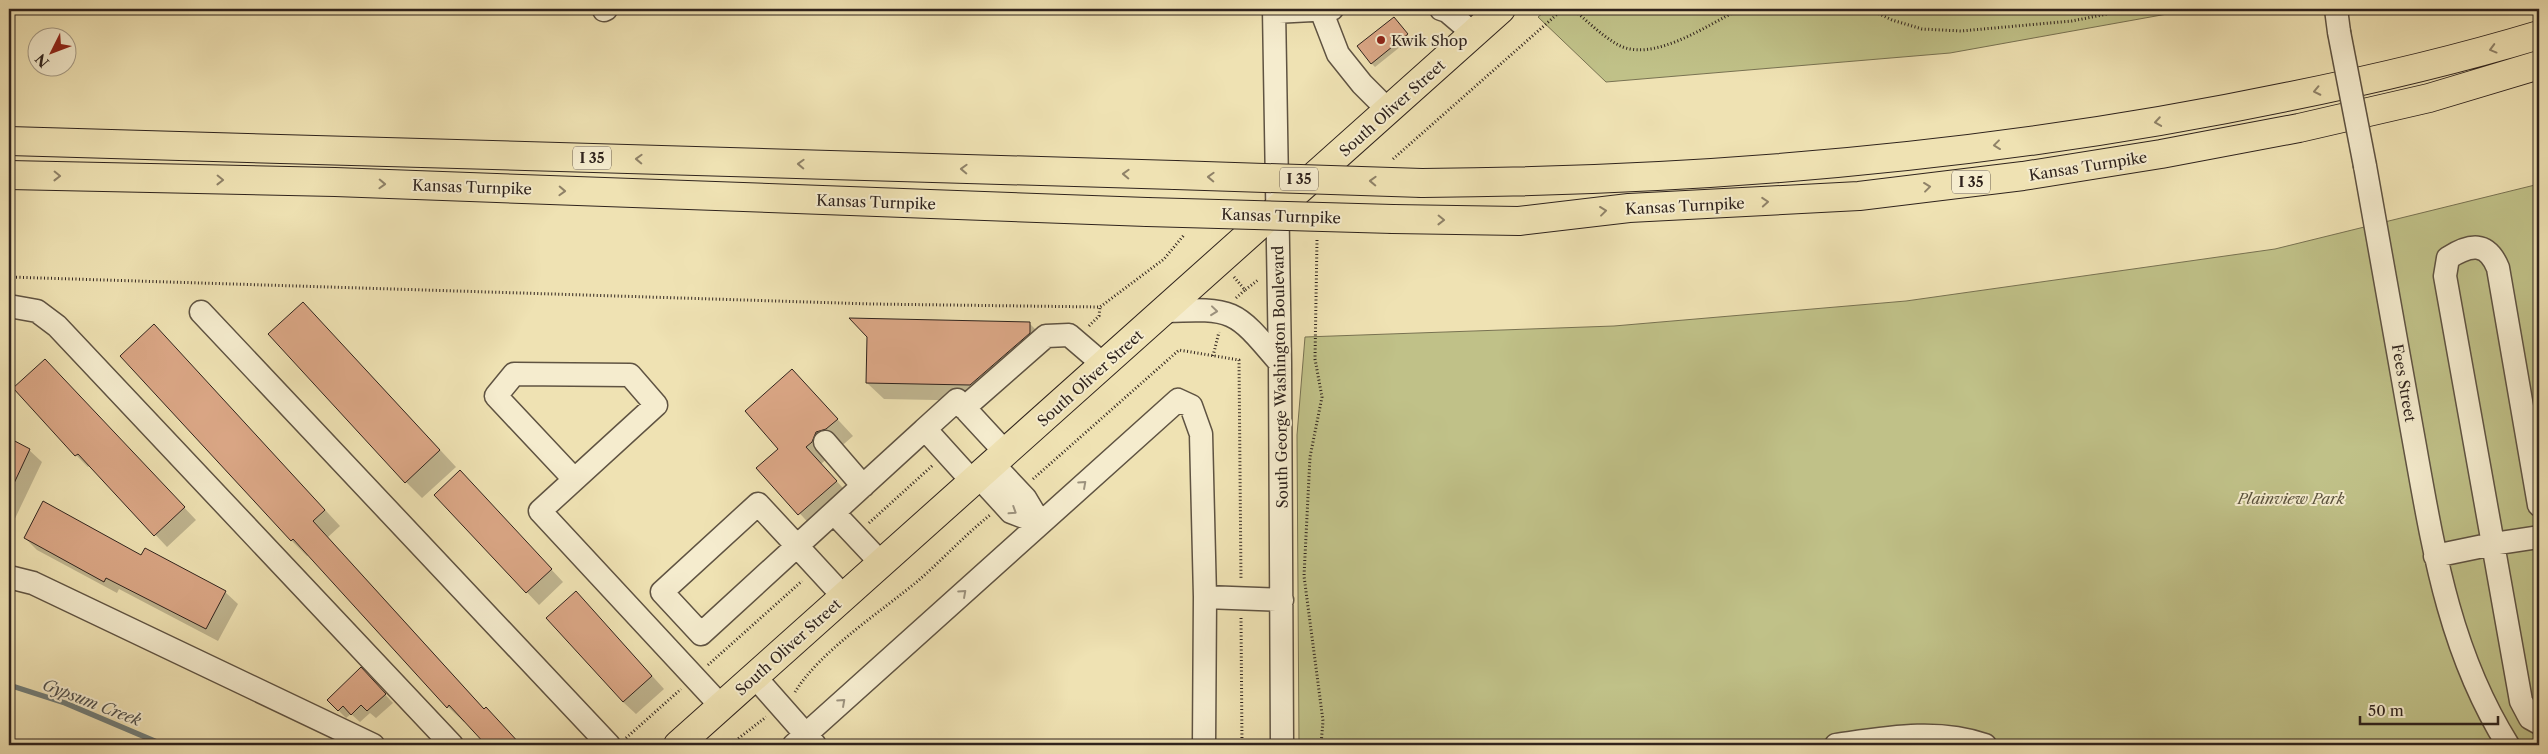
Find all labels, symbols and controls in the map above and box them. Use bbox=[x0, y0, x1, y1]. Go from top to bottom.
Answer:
north arrow bbox=[28, 28, 78, 78]
place label: Kwik Shop bbox=[1391, 31, 1467, 50]
marker: Kwik Shop bbox=[1375, 34, 1387, 46]
one-way arrow bbox=[2488, 43, 2497, 54]
text: N bbox=[32, 50, 53, 71]
street label: South Oliver Street bbox=[1335, 55, 1449, 161]
one-way arrow bbox=[2313, 85, 2322, 95]
one-way arrow bbox=[2154, 116, 2162, 126]
one-way arrow bbox=[1993, 139, 2001, 150]
road number: I 35 bbox=[573, 146, 611, 170]
street label: Kansas Turnpike bbox=[2027, 147, 2149, 185]
one-way arrow bbox=[635, 154, 642, 164]
one-way arrow bbox=[797, 159, 805, 169]
one-way arrow bbox=[960, 164, 968, 174]
road number: I 35 bbox=[1280, 168, 1318, 190]
one-way arrow bbox=[1122, 169, 1130, 179]
road number: I 35 bbox=[1952, 170, 1990, 193]
one-way arrow bbox=[54, 171, 62, 181]
one-way arrow bbox=[1207, 171, 1215, 182]
one-way arrow bbox=[216, 175, 224, 185]
street label: Kansas Turnpike bbox=[412, 175, 532, 199]
one-way arrow bbox=[1369, 176, 1377, 187]
one-way arrow bbox=[379, 179, 387, 189]
one-way arrow bbox=[1923, 183, 1932, 193]
one-way arrow bbox=[559, 185, 567, 196]
street label: Kansas Turnpike bbox=[816, 190, 936, 214]
street label: Kansas Turnpike bbox=[1625, 193, 1745, 219]
one-way arrow bbox=[1762, 197, 1770, 208]
street label: Kansas Turnpike bbox=[1221, 204, 1341, 228]
one-way arrow bbox=[1600, 206, 1608, 217]
one-way arrow bbox=[1438, 215, 1446, 225]
street label: South George Washington Boulevard bbox=[1268, 245, 1292, 509]
one-way arrow bbox=[1210, 305, 1218, 316]
street label: South Oliver Street bbox=[1033, 325, 1147, 431]
street label: Fees Street bbox=[2388, 342, 2420, 424]
one-way arrow bbox=[1078, 481, 1087, 490]
park label: Plainview Park bbox=[2237, 489, 2345, 508]
one-way arrow bbox=[1007, 505, 1017, 514]
one-way arrow bbox=[957, 590, 966, 599]
street label: South Oliver Street bbox=[731, 594, 845, 700]
water label: Gypsum Creek bbox=[40, 674, 145, 730]
scale bar bbox=[2360, 694, 2498, 726]
one-way arrow bbox=[837, 699, 846, 708]
text: 50 m bbox=[2368, 701, 2404, 720]

